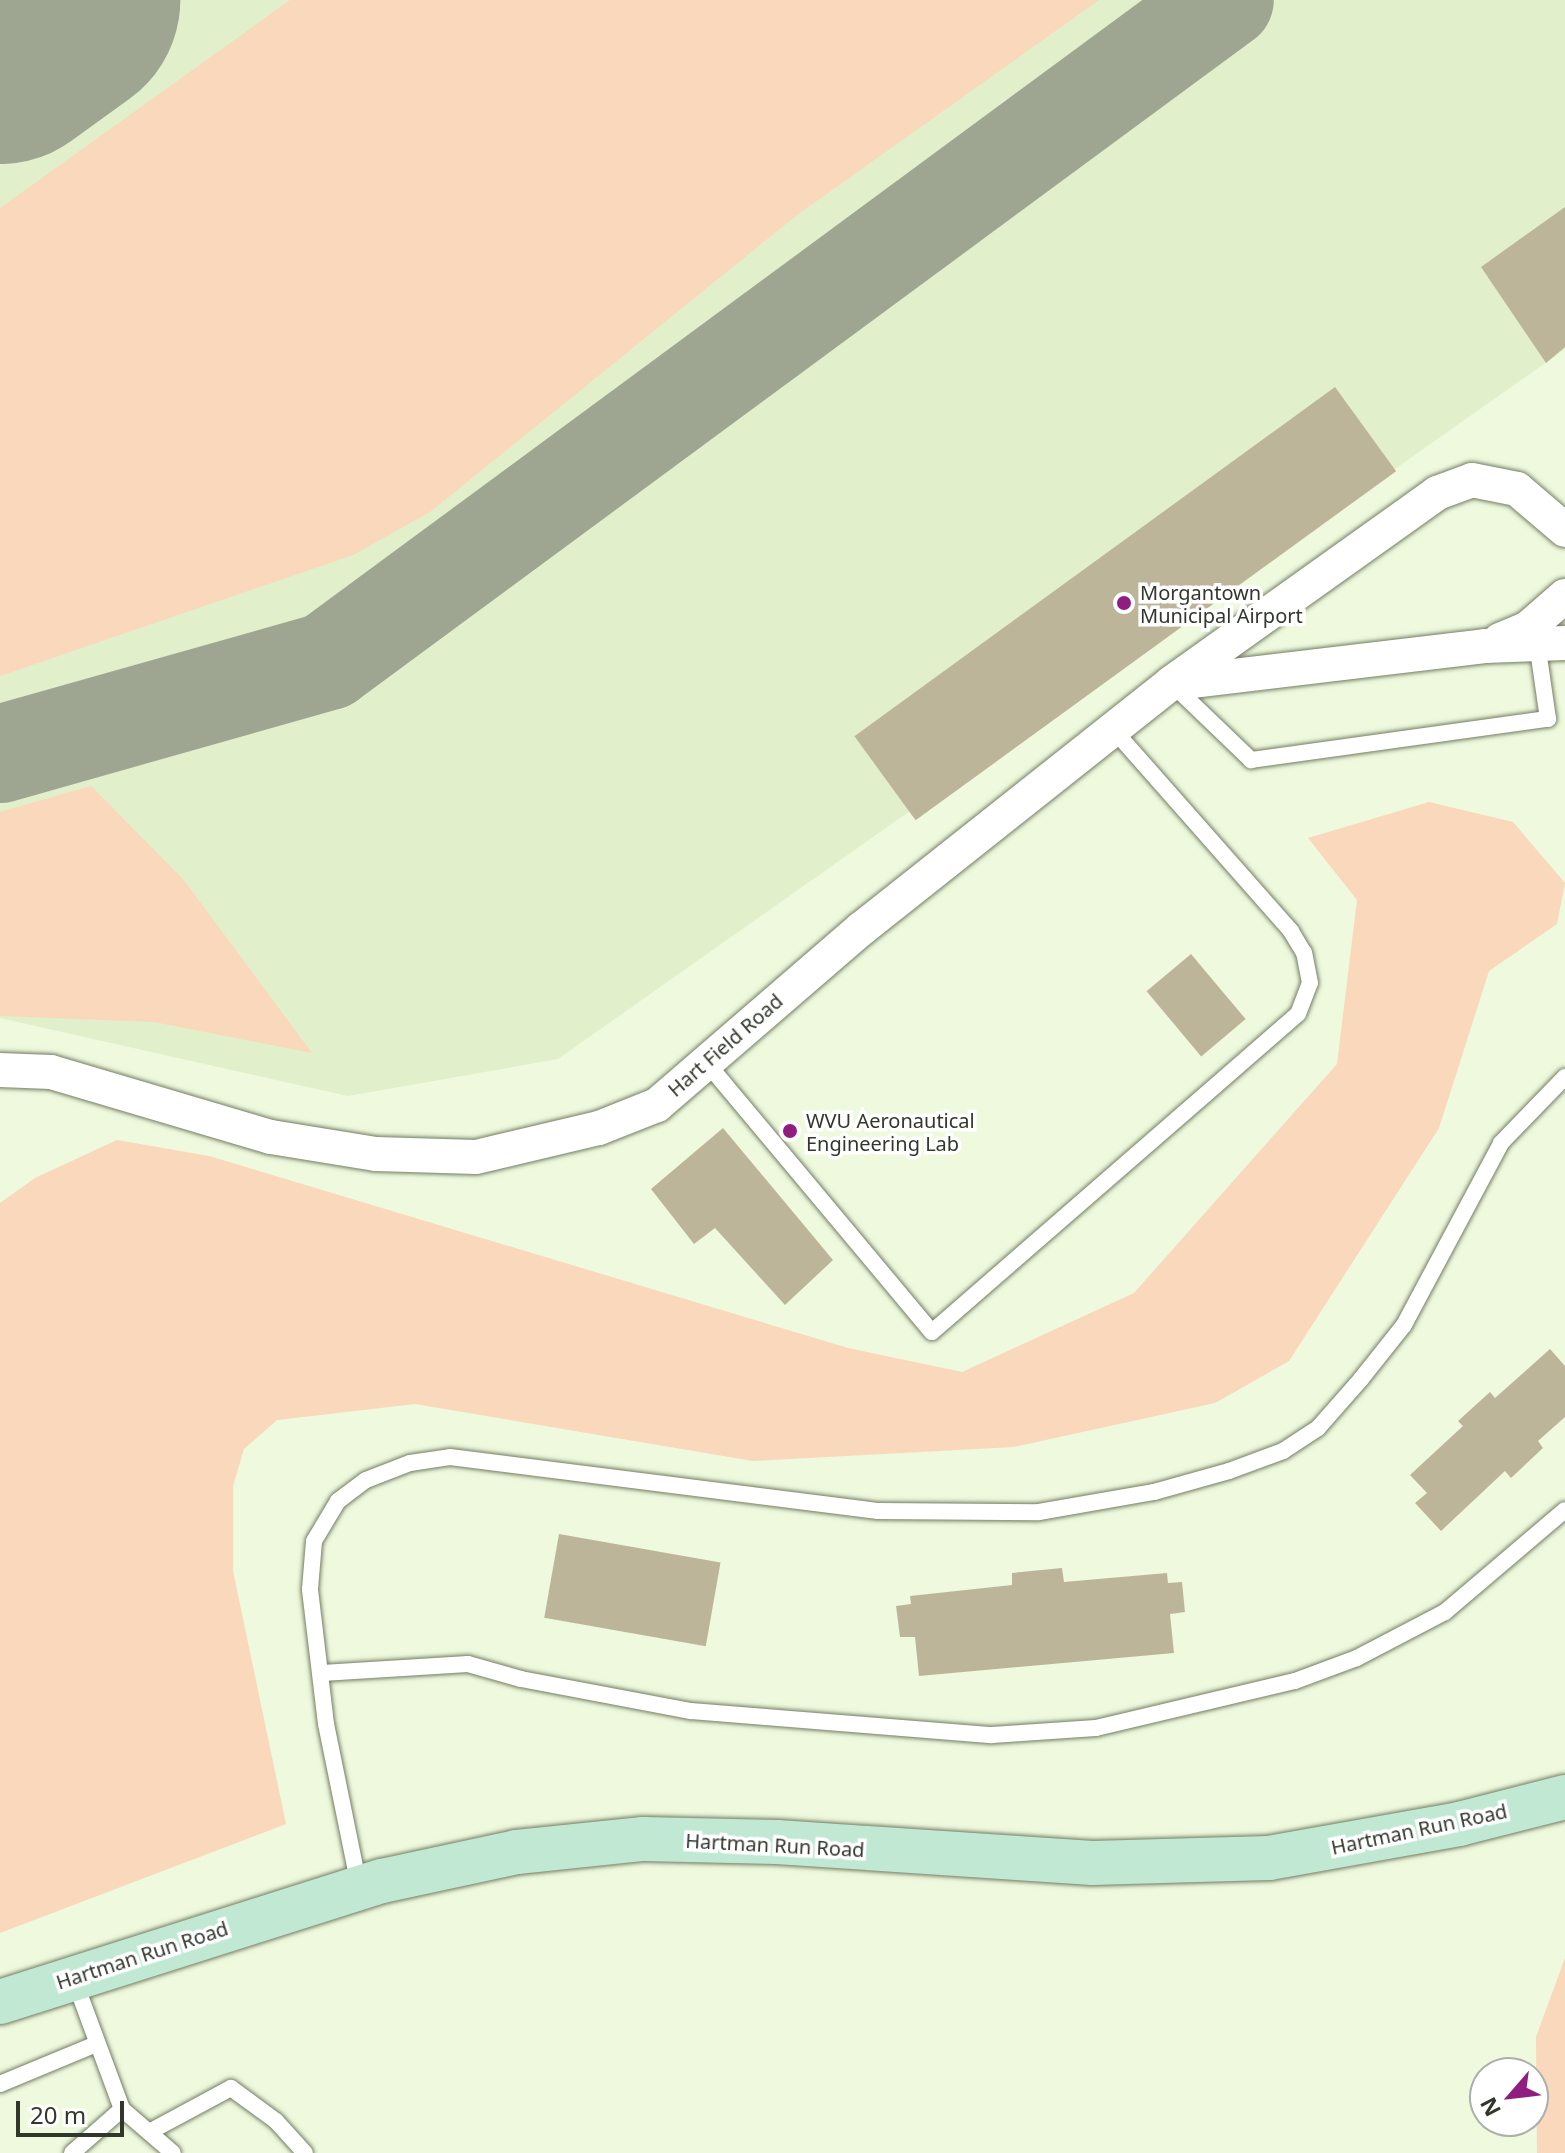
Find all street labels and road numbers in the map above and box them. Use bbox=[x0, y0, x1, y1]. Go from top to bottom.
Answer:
street label: Hart Field Road bbox=[663, 989, 787, 1101]
street label: Hartman Run Road bbox=[1329, 1799, 1509, 1859]
street label: Hartman Run Road bbox=[685, 1828, 865, 1862]
street label: Hartman Run Road bbox=[53, 1916, 231, 1994]

